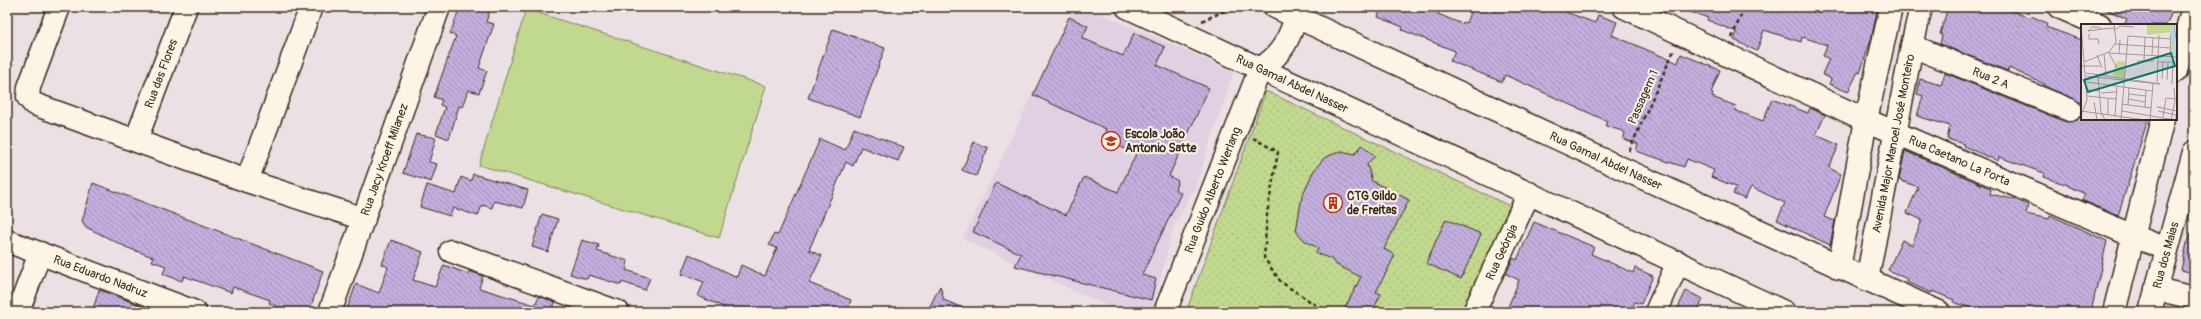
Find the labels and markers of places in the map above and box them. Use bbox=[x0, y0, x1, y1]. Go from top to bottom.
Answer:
place label: Escola João Antonio Satte bbox=[1125, 127, 1197, 156]
school or university icon: Escola João Antonio Satte bbox=[1100, 130, 1122, 152]
place label: CTG Gildo de Freitas bbox=[1347, 189, 1397, 218]
building icon: CTG Gildo de Freitas bbox=[1322, 192, 1344, 214]

